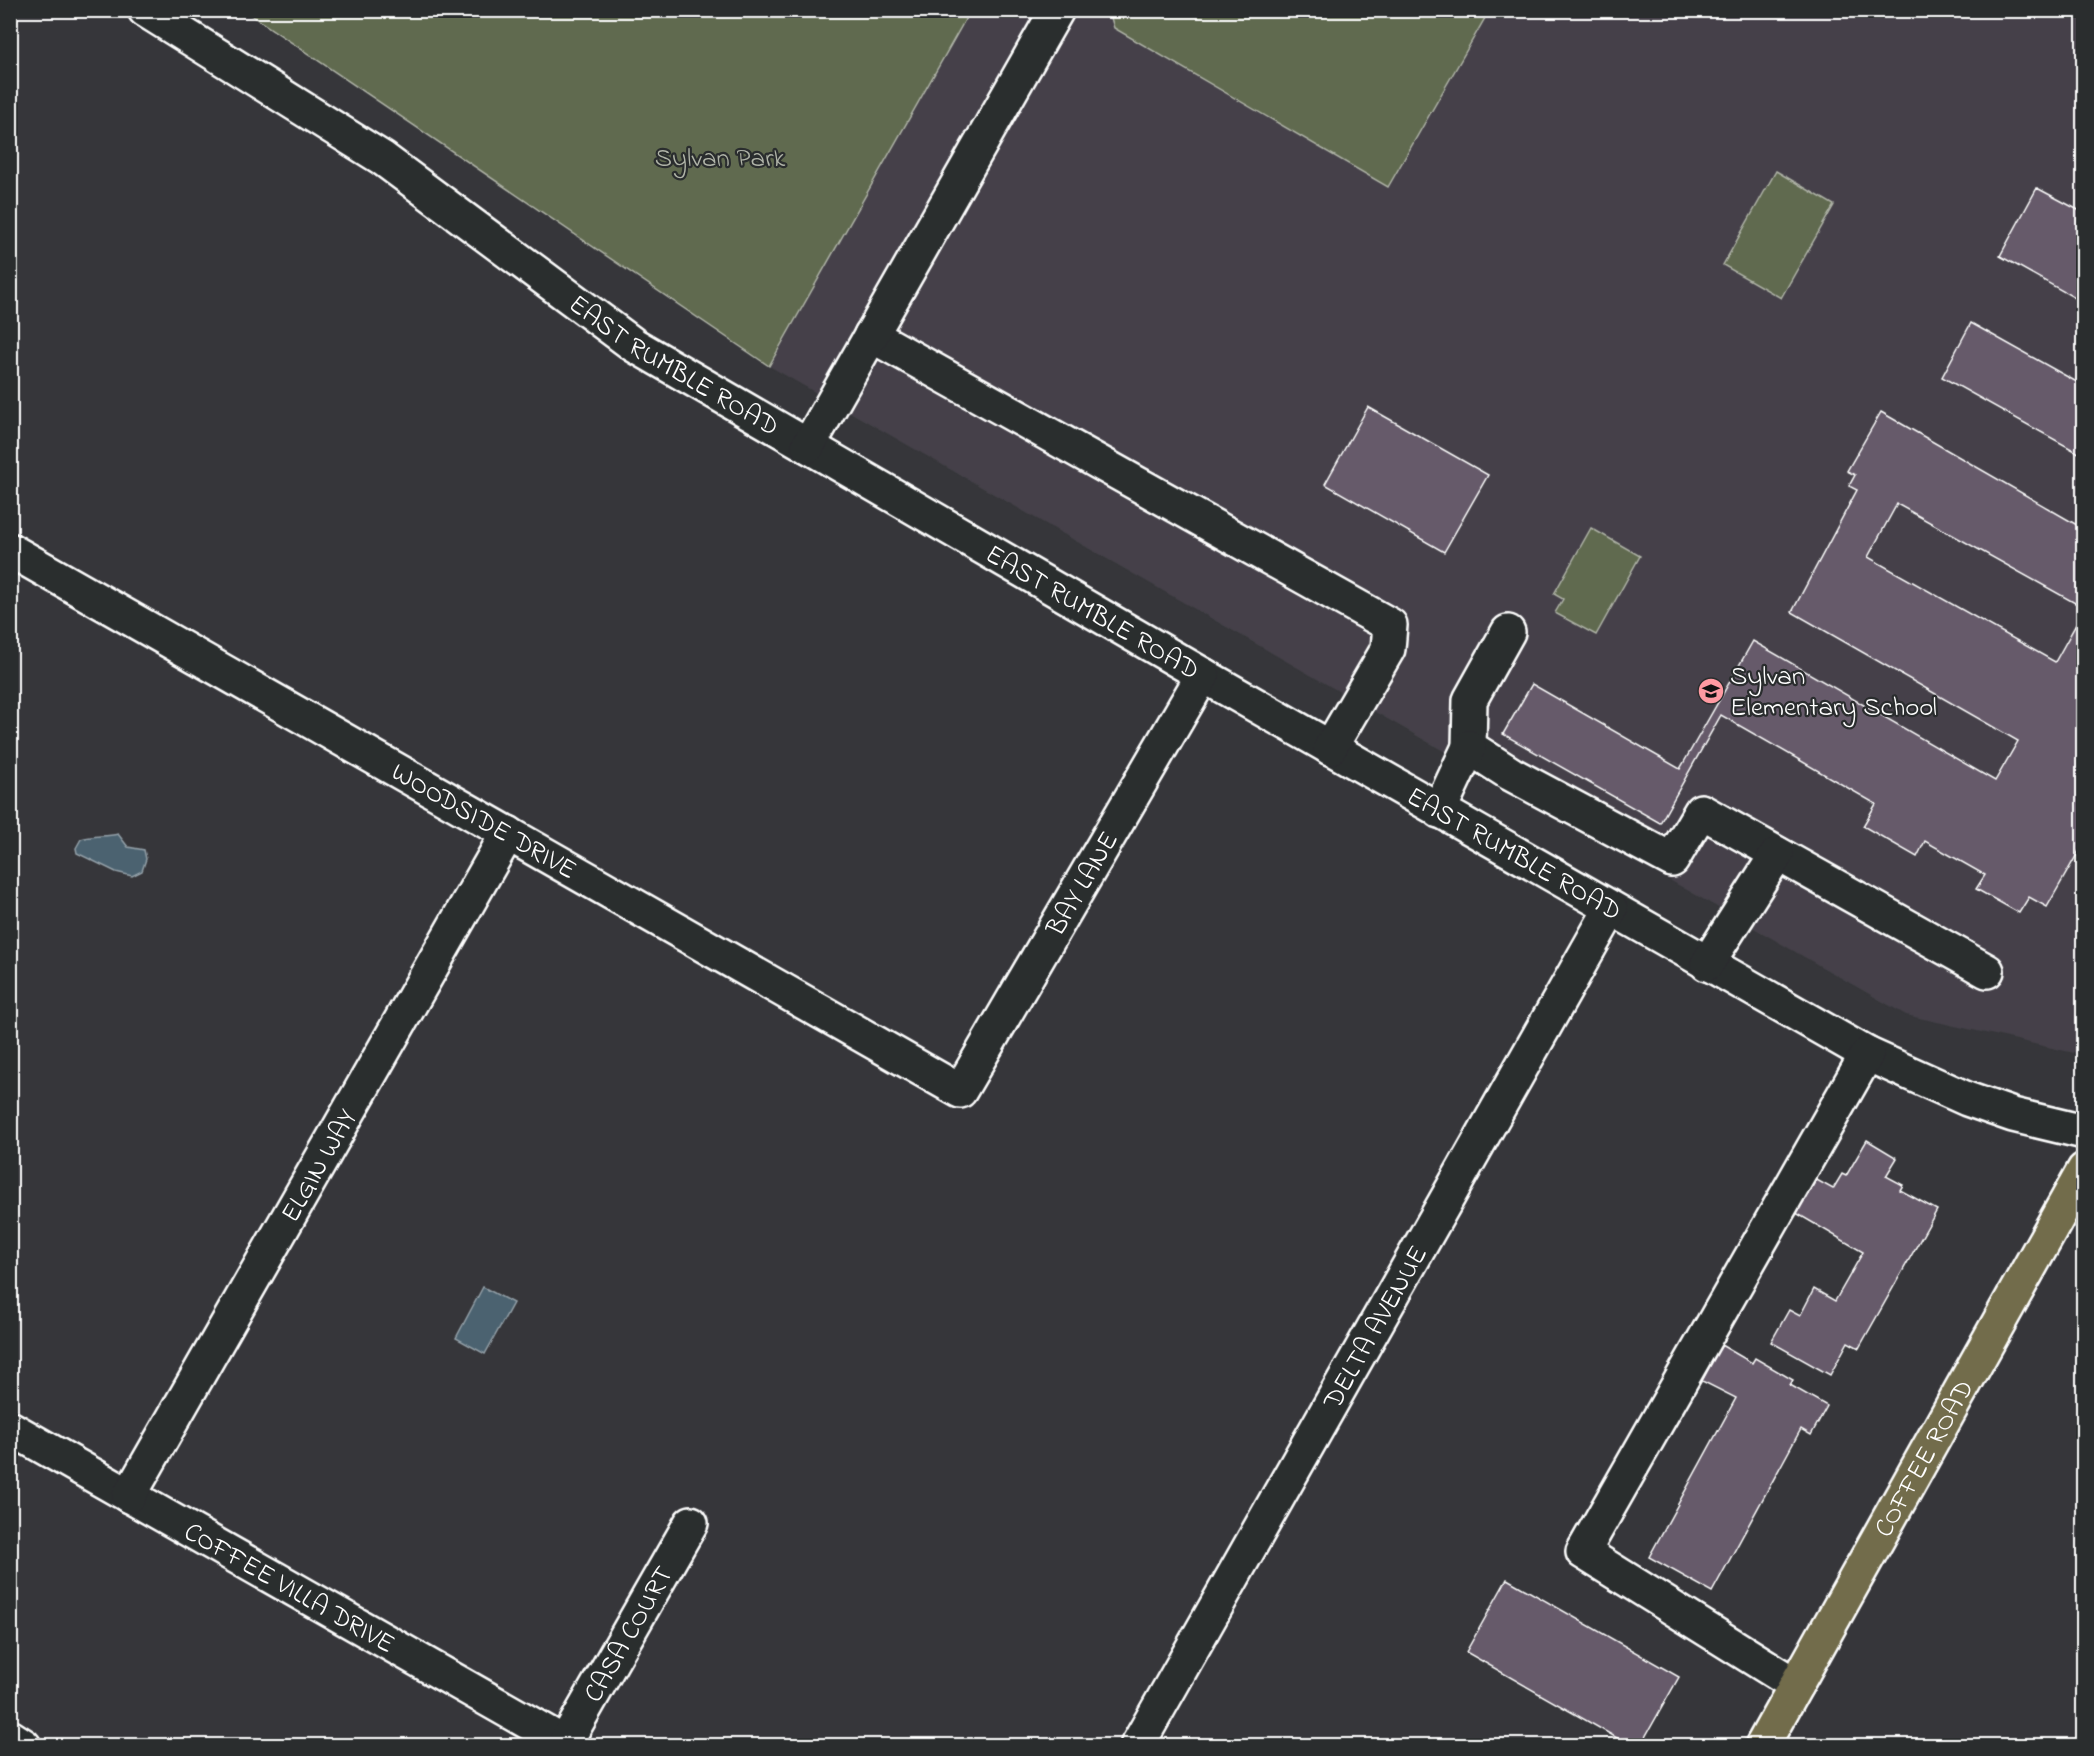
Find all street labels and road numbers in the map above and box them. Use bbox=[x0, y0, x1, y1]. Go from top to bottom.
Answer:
street label: EAST RUMBLE ROAD bbox=[560, 286, 786, 447]
street label: EAST RUMBLE ROAD bbox=[978, 536, 1206, 691]
street label: WOODSIDE DRIVE bbox=[383, 754, 583, 891]
street label: EAST RUMBLE ROAD bbox=[1399, 778, 1628, 932]
street label: BAY LANE bbox=[1037, 825, 1129, 945]
street label: ELGIN WAY bbox=[272, 1102, 368, 1230]
street label: DELTA AVENUE bbox=[1314, 1239, 1439, 1418]
street label: COFFEE ROAD bbox=[1865, 1373, 1985, 1545]
street label: COFFEE VILLA DRIVE bbox=[176, 1514, 401, 1665]
street label: CASA COURT bbox=[575, 1559, 684, 1710]

